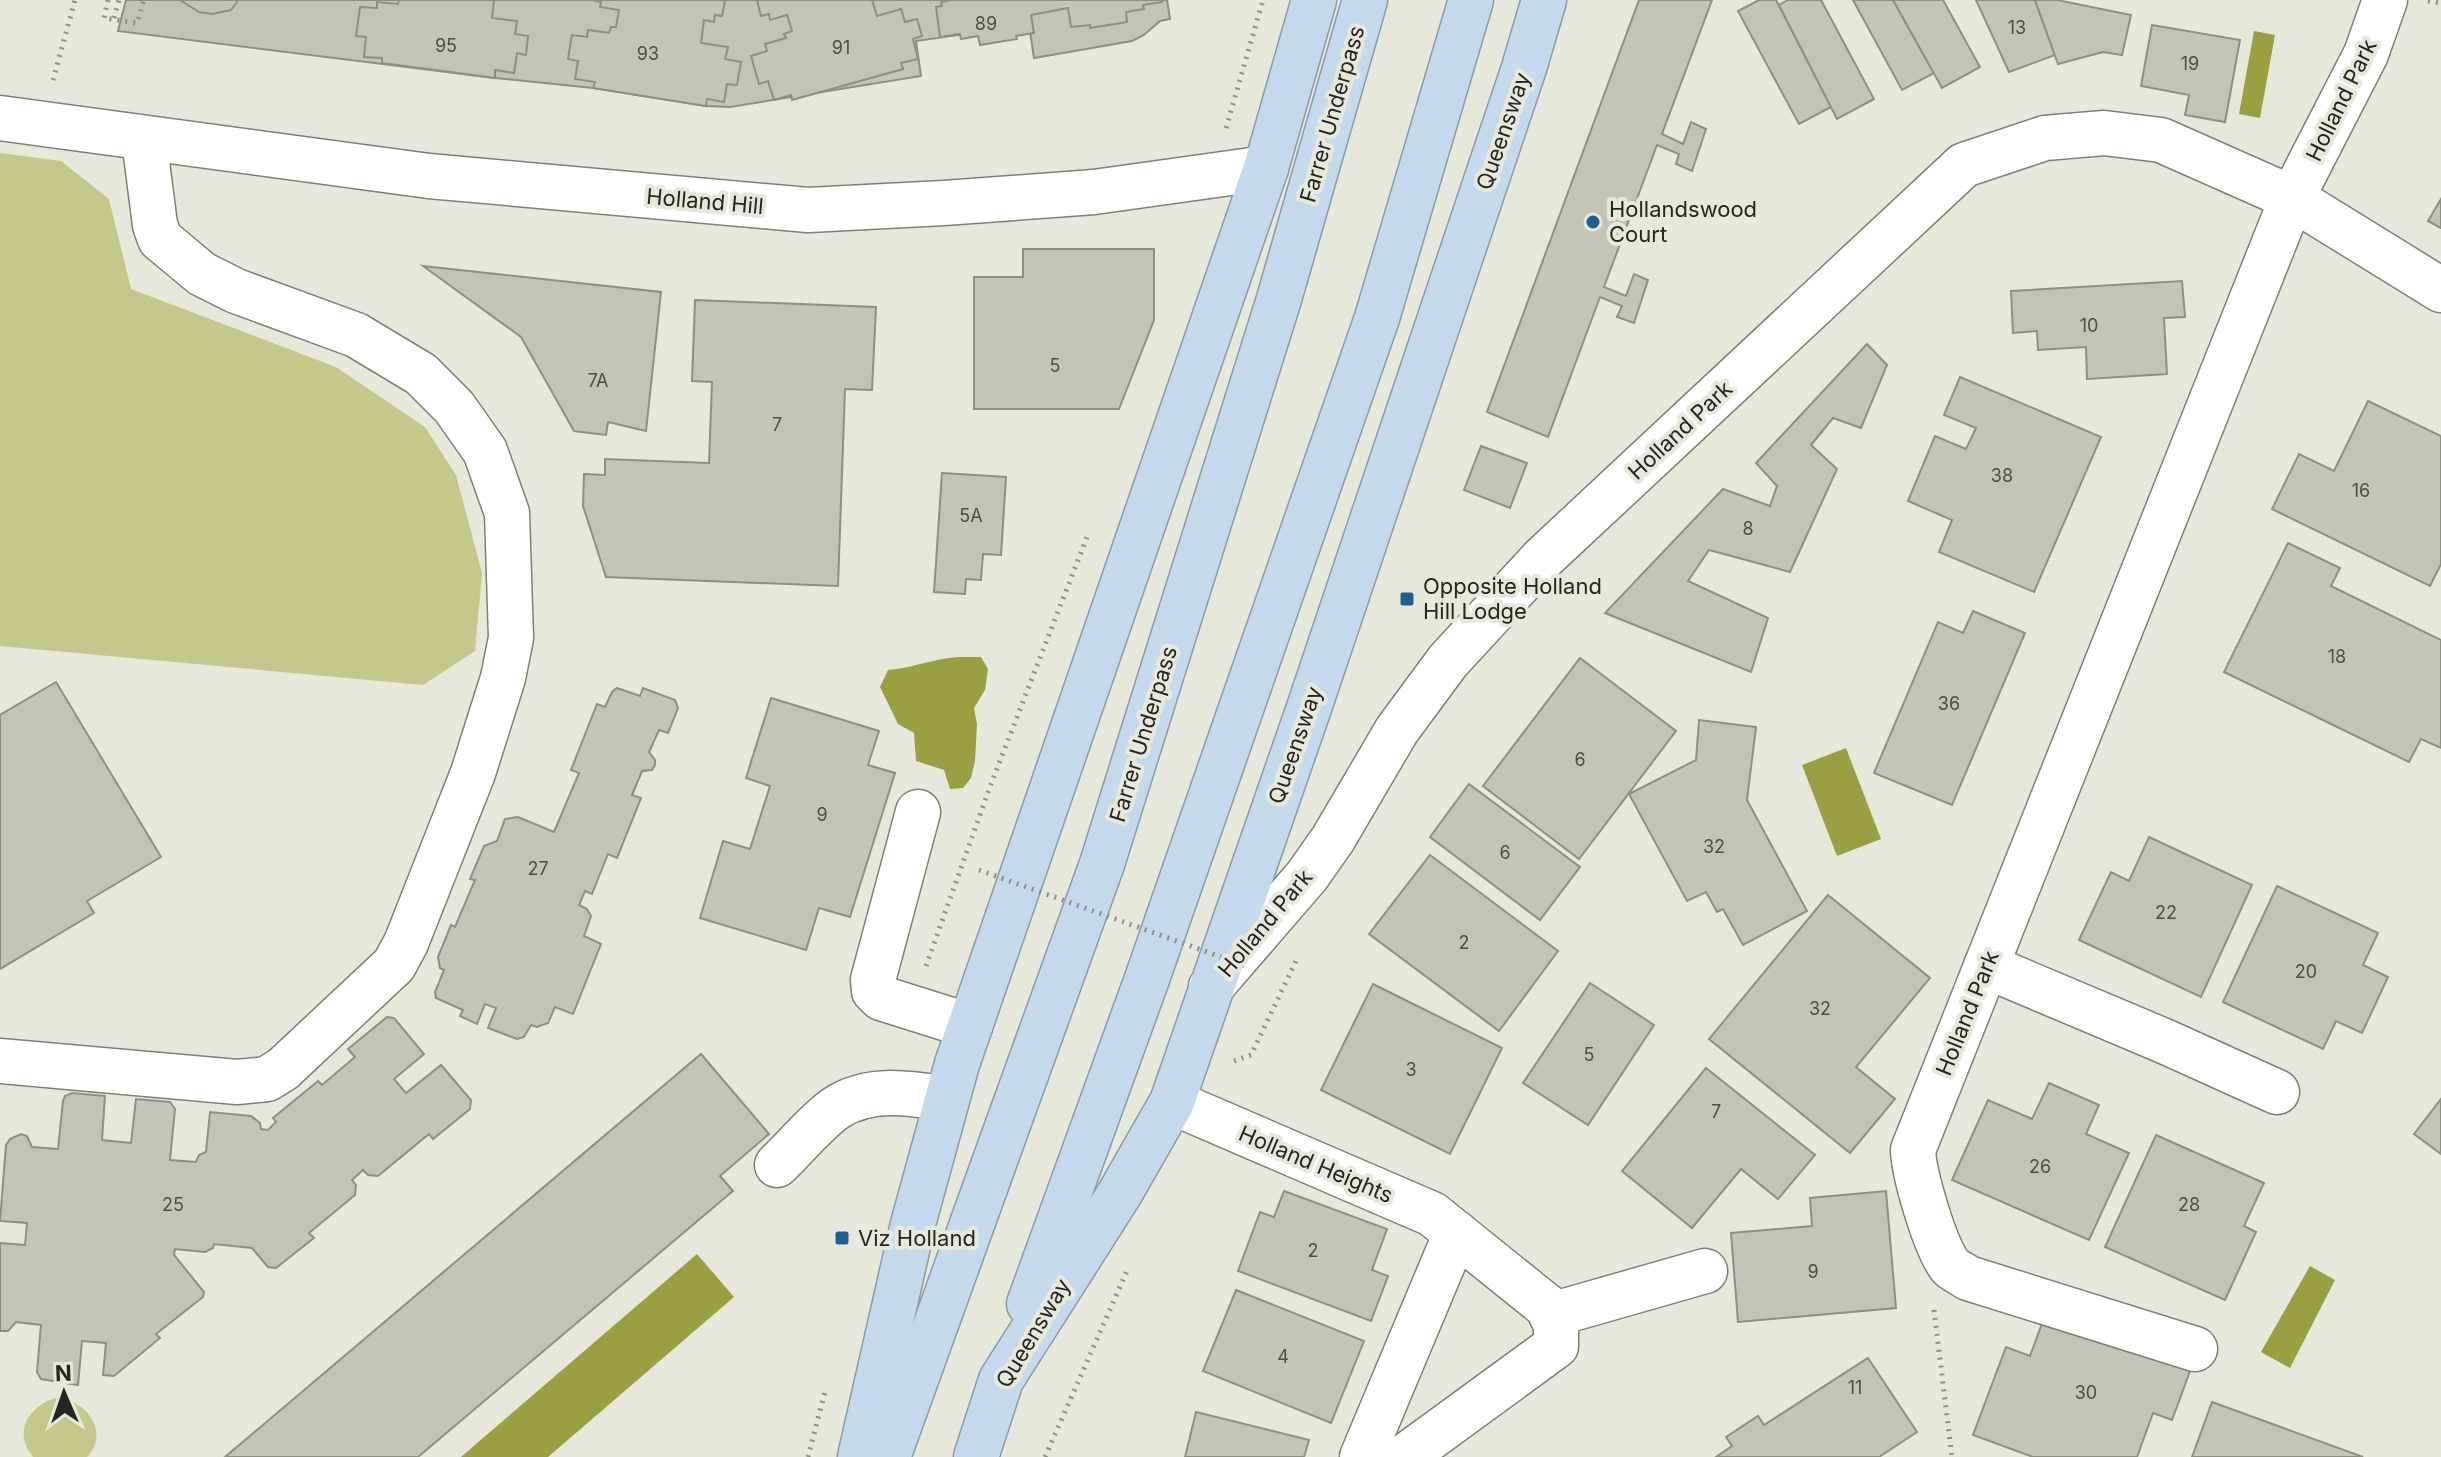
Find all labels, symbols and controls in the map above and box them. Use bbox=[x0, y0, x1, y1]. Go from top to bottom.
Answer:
house number: 89 bbox=[975, 13, 997, 34]
house number: 13 bbox=[2008, 17, 2026, 38]
street label: Farrer Underpass bbox=[1294, 23, 1370, 205]
house number: 95 bbox=[435, 35, 457, 56]
street label: Holland Park bbox=[2300, 35, 2382, 165]
house number: 91 bbox=[832, 37, 850, 58]
house number: 93 bbox=[637, 43, 659, 64]
house number: 19 bbox=[2181, 53, 2199, 74]
street label: Queensway bbox=[1471, 69, 1535, 193]
street label: Holland Hill bbox=[645, 183, 765, 219]
place label: Hollandswood Court bbox=[1609, 196, 1757, 247]
marker: Hollandswood Court bbox=[1584, 213, 1602, 231]
house number: 10 bbox=[2080, 315, 2098, 336]
house number: 5 bbox=[1050, 355, 1060, 376]
house number: 7A bbox=[588, 370, 608, 391]
street label: Holland Park bbox=[1623, 375, 1737, 485]
house number: 7 bbox=[772, 414, 782, 435]
house number: 38 bbox=[1991, 465, 2013, 486]
house number: 16 bbox=[2352, 480, 2370, 501]
house number: 5A bbox=[959, 505, 983, 526]
house number: 8 bbox=[1742, 518, 1754, 539]
place label: Opposite Holland Hill Lodge bbox=[1423, 573, 1602, 624]
marker: Opposite Holland Hill Lodge bbox=[1398, 590, 1416, 608]
street label: Farrer Underpass bbox=[1104, 643, 1182, 825]
house number: 18 bbox=[2328, 646, 2346, 667]
street label: Queensway bbox=[1263, 683, 1327, 807]
house number: 36 bbox=[1938, 693, 1960, 714]
house number: 6 bbox=[1574, 749, 1586, 770]
house number: 9 bbox=[816, 804, 828, 825]
house number: 32 bbox=[1703, 836, 1725, 857]
house number: 6 bbox=[1499, 842, 1511, 863]
house number: 27 bbox=[527, 858, 549, 879]
street label: Holland Park bbox=[1213, 864, 1317, 982]
house number: 22 bbox=[2155, 902, 2177, 923]
house number: 2 bbox=[1459, 932, 1469, 953]
street label: Holland Park bbox=[1930, 947, 2004, 1079]
house number: 20 bbox=[2295, 961, 2317, 982]
house number: 32 bbox=[1809, 998, 1831, 1019]
house number: 5 bbox=[1584, 1044, 1594, 1065]
house number: 3 bbox=[1405, 1059, 1417, 1080]
house number: 7 bbox=[1711, 1101, 1721, 1122]
street label: Holland Heights bbox=[1235, 1120, 1397, 1208]
house number: 26 bbox=[2029, 1156, 2051, 1177]
house number: 25 bbox=[162, 1194, 184, 1215]
house number: 28 bbox=[2178, 1194, 2200, 1215]
place label: Viz Holland bbox=[858, 1225, 976, 1251]
marker: Viz Holland bbox=[833, 1229, 851, 1247]
house number: 2 bbox=[1308, 1240, 1318, 1261]
house number: 9 bbox=[1807, 1261, 1819, 1282]
street label: Queensway bbox=[990, 1274, 1076, 1392]
house number: 4 bbox=[1277, 1346, 1289, 1367]
north arrow bbox=[24, 1353, 104, 1433]
text: N bbox=[54, 1360, 72, 1386]
house number: 11 bbox=[1848, 1377, 1862, 1398]
house number: 30 bbox=[2075, 1382, 2097, 1403]

